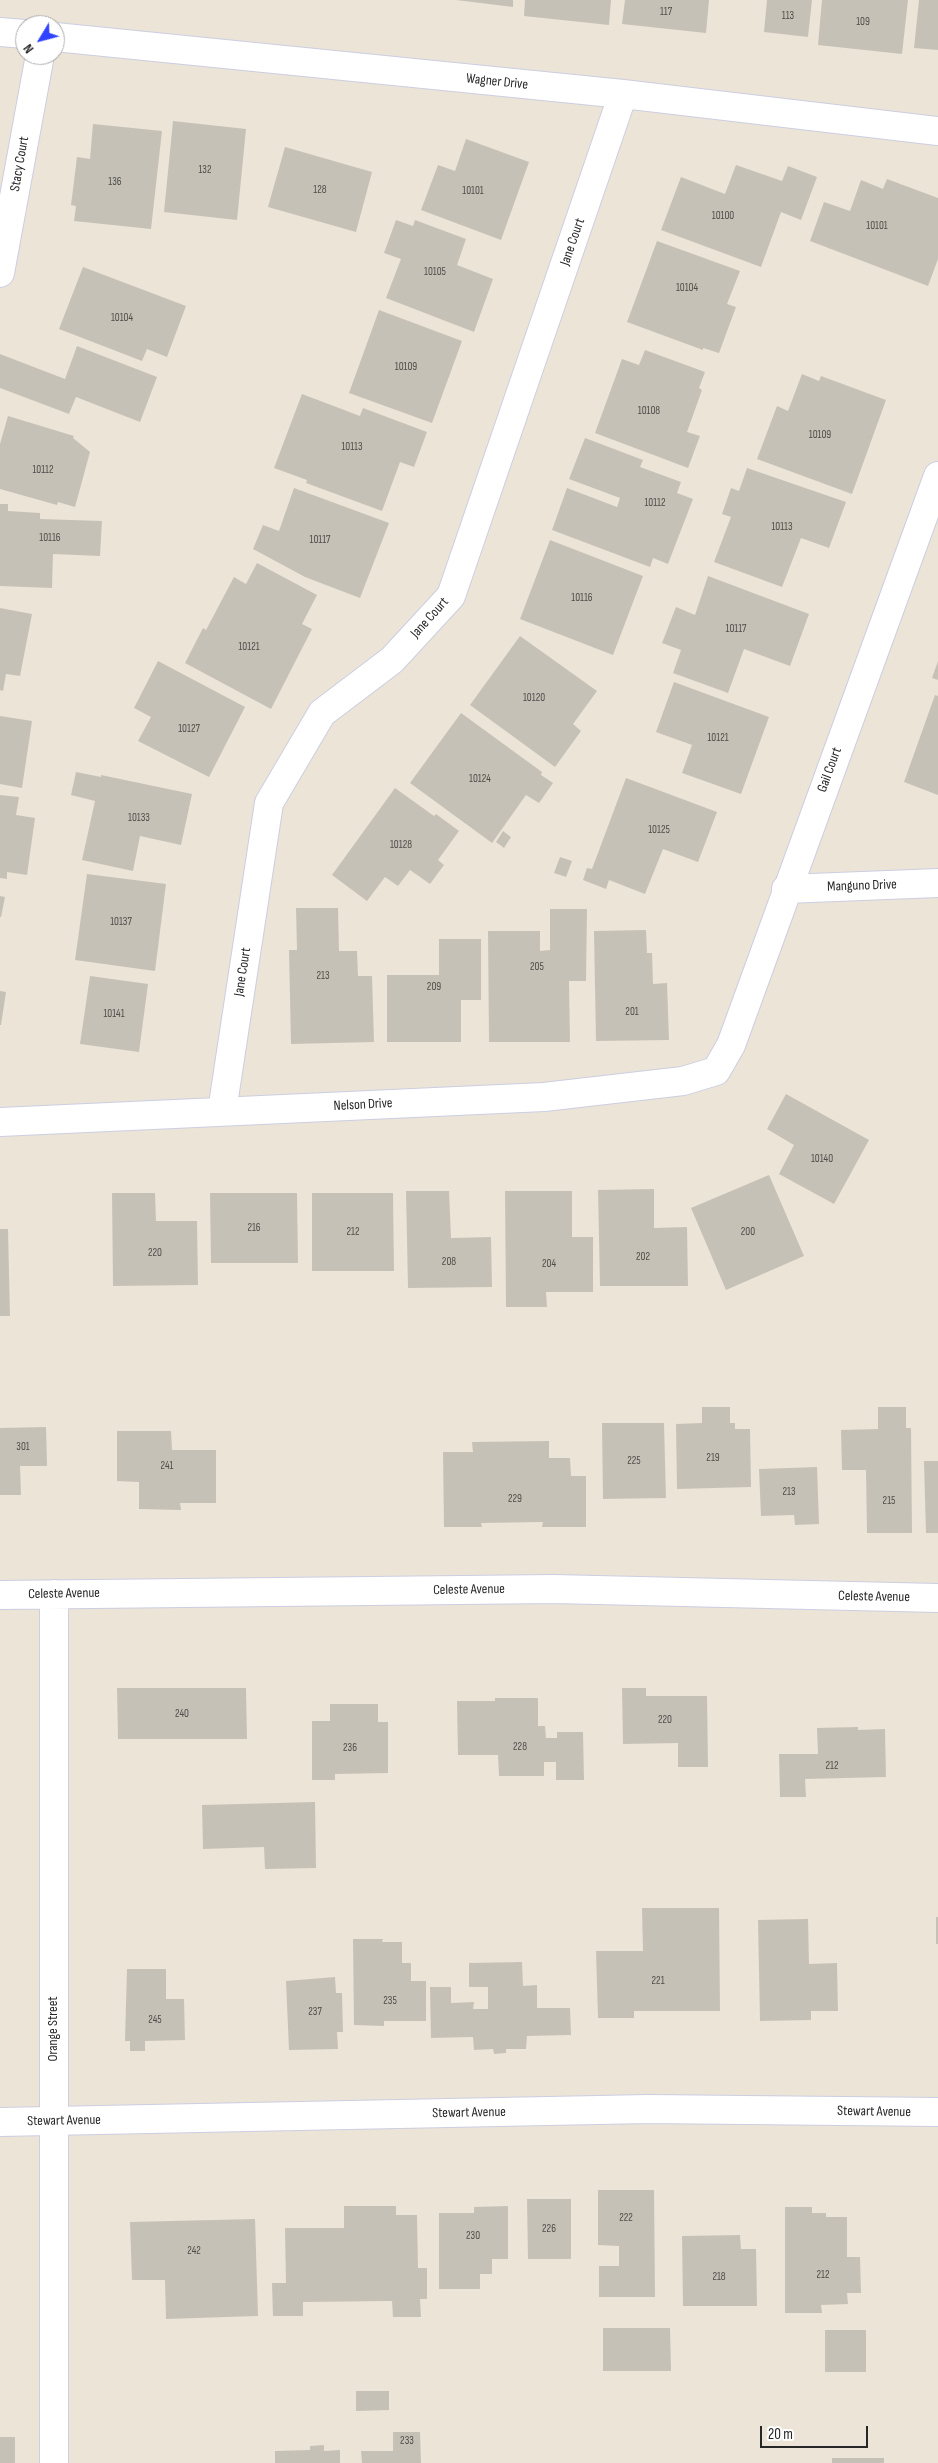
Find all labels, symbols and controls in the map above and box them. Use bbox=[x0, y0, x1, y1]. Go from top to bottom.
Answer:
house number: 117 bbox=[660, 5, 672, 19]
house number: 113 bbox=[782, 9, 794, 23]
north arrow bbox=[15, 15, 65, 65]
house number: 109 bbox=[856, 15, 870, 29]
text: N bbox=[19, 41, 37, 57]
street label: Wagner Drive bbox=[465, 70, 529, 94]
street label: Stacy Court bbox=[7, 135, 33, 193]
house number: 132 bbox=[198, 163, 212, 177]
house number: 136 bbox=[108, 175, 122, 189]
house number: 128 bbox=[313, 183, 327, 197]
house number: 10101 bbox=[462, 184, 484, 198]
house number: 10100 bbox=[712, 209, 734, 223]
street label: Jane Court bbox=[557, 216, 589, 268]
house number: 10101 bbox=[866, 219, 888, 233]
house number: 10105 bbox=[424, 265, 446, 279]
house number: 10104 bbox=[676, 281, 698, 295]
house number: 10104 bbox=[111, 311, 133, 325]
house number: 10109 bbox=[395, 360, 417, 374]
house number: 10108 bbox=[638, 404, 660, 418]
house number: 10109 bbox=[809, 428, 831, 442]
house number: 10113 bbox=[341, 440, 363, 454]
house number: 10112 bbox=[32, 463, 54, 477]
house number: 10112 bbox=[644, 496, 666, 510]
house number: 10113 bbox=[771, 520, 793, 534]
house number: 10116 bbox=[39, 531, 61, 545]
house number: 10117 bbox=[310, 533, 330, 547]
house number: 10116 bbox=[571, 591, 593, 605]
street label: Jane Court bbox=[407, 594, 453, 642]
house number: 10117 bbox=[726, 622, 746, 636]
house number: 10121 bbox=[238, 640, 260, 654]
house number: 10120 bbox=[523, 691, 545, 705]
house number: 10127 bbox=[178, 722, 200, 736]
house number: 10121 bbox=[707, 731, 729, 745]
street label: Gail Court bbox=[814, 745, 846, 795]
house number: 10124 bbox=[469, 772, 491, 786]
house number: 10133 bbox=[128, 811, 150, 825]
house number: 10125 bbox=[648, 823, 670, 837]
house number: 10128 bbox=[390, 838, 412, 852]
street label: Manguno Drive bbox=[827, 876, 897, 896]
house number: 10137 bbox=[110, 915, 132, 929]
street label: Jane Court bbox=[231, 947, 255, 997]
house number: 205 bbox=[530, 960, 544, 974]
house number: 213 bbox=[316, 969, 330, 983]
house number: 209 bbox=[427, 980, 441, 994]
house number: 201 bbox=[625, 1005, 639, 1019]
house number: 10141 bbox=[103, 1007, 125, 1021]
street label: Nelson Drive bbox=[333, 1095, 393, 1115]
house number: 10140 bbox=[811, 1152, 833, 1166]
house number: 216 bbox=[247, 1221, 261, 1235]
house number: 212 bbox=[346, 1225, 360, 1239]
house number: 200 bbox=[741, 1225, 755, 1239]
house number: 220 bbox=[148, 1246, 162, 1260]
house number: 202 bbox=[636, 1250, 650, 1264]
house number: 208 bbox=[442, 1255, 456, 1269]
house number: 204 bbox=[542, 1257, 556, 1271]
house number: 301 bbox=[16, 1440, 30, 1454]
house number: 219 bbox=[706, 1451, 720, 1465]
house number: 225 bbox=[627, 1454, 641, 1468]
house number: 241 bbox=[161, 1459, 173, 1473]
house number: 213 bbox=[782, 1485, 796, 1499]
house number: 229 bbox=[508, 1492, 522, 1506]
house number: 215 bbox=[883, 1494, 895, 1508]
street label: Celeste Avenue bbox=[433, 1581, 505, 1599]
street label: Celeste Avenue bbox=[28, 1585, 100, 1603]
street label: Celeste Avenue bbox=[838, 1588, 910, 1606]
house number: 240 bbox=[175, 1707, 189, 1721]
house number: 220 bbox=[658, 1713, 672, 1727]
house number: 228 bbox=[513, 1740, 527, 1754]
house number: 236 bbox=[343, 1741, 357, 1755]
house number: 212 bbox=[825, 1759, 839, 1773]
house number: 221 bbox=[652, 1974, 664, 1988]
house number: 235 bbox=[383, 1994, 397, 2008]
street label: Orange Street bbox=[45, 1996, 61, 2062]
house number: 237 bbox=[308, 2005, 322, 2019]
house number: 245 bbox=[148, 2013, 162, 2027]
street label: Stewart Avenue bbox=[837, 2103, 911, 2121]
street label: Stewart Avenue bbox=[432, 2104, 506, 2122]
street label: Stewart Avenue bbox=[27, 2112, 101, 2130]
house number: 222 bbox=[619, 2211, 633, 2225]
house number: 226 bbox=[542, 2222, 556, 2236]
house number: 230 bbox=[466, 2229, 480, 2243]
house number: 242 bbox=[187, 2244, 201, 2258]
house number: 212 bbox=[816, 2268, 830, 2282]
house number: 218 bbox=[712, 2270, 726, 2284]
scale bar bbox=[763, 2416, 870, 2448]
text: 20 m bbox=[768, 2425, 793, 2444]
house number: 233 bbox=[400, 2434, 414, 2448]

